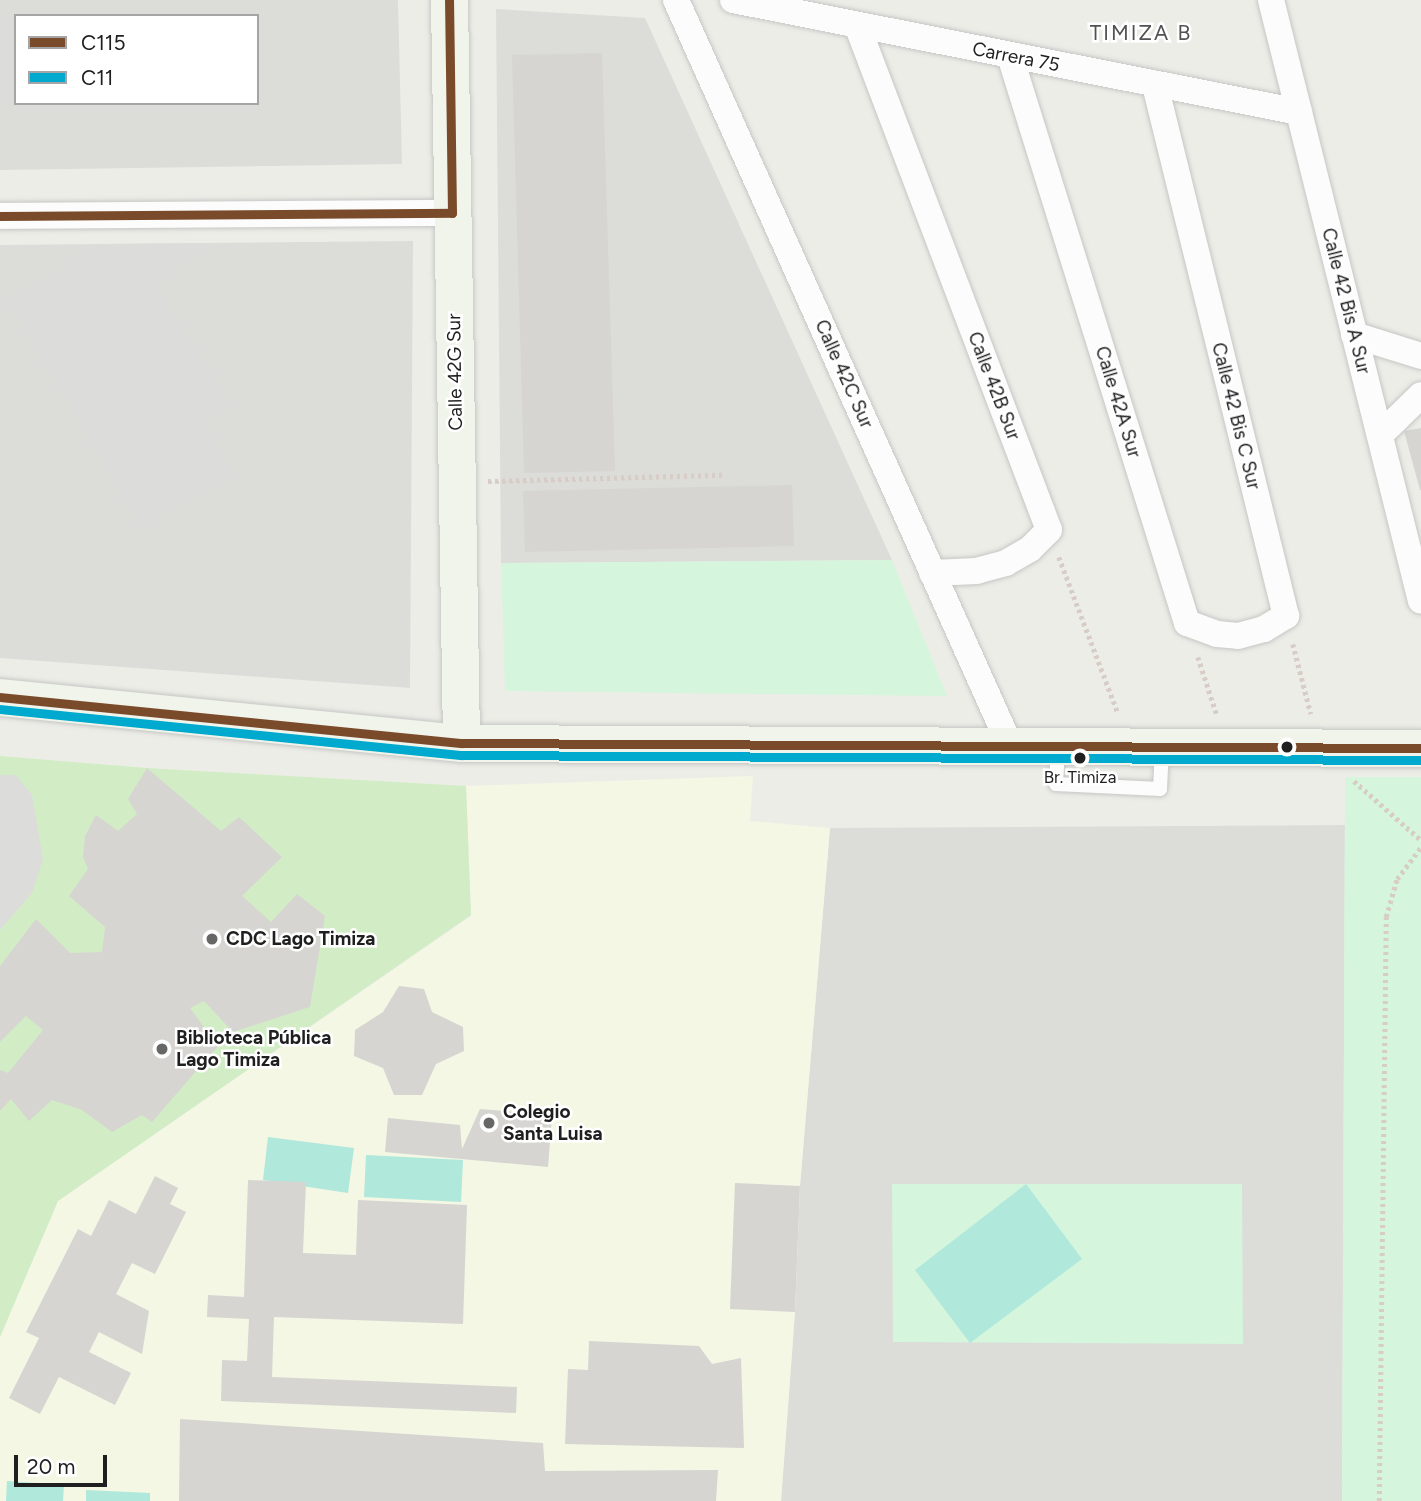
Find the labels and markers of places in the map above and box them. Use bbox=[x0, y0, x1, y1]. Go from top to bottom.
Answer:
unlabelled marker bbox=[1280, 740, 1294, 754]
marker: Br. Timiza bbox=[1073, 751, 1087, 765]
place label: Br. Timiza bbox=[1044, 768, 1116, 788]
place label: CDC Lago Timiza bbox=[226, 928, 375, 950]
marker: CDC Lago Timiza bbox=[204, 931, 220, 947]
place label: Biblioteca Pública Lago Timiza bbox=[176, 1027, 331, 1071]
marker: Biblioteca Pública Lago Timiza bbox=[154, 1041, 170, 1057]
place label: Colegio Santa Luisa bbox=[503, 1101, 603, 1145]
marker: Colegio Santa Luisa bbox=[481, 1115, 497, 1131]

